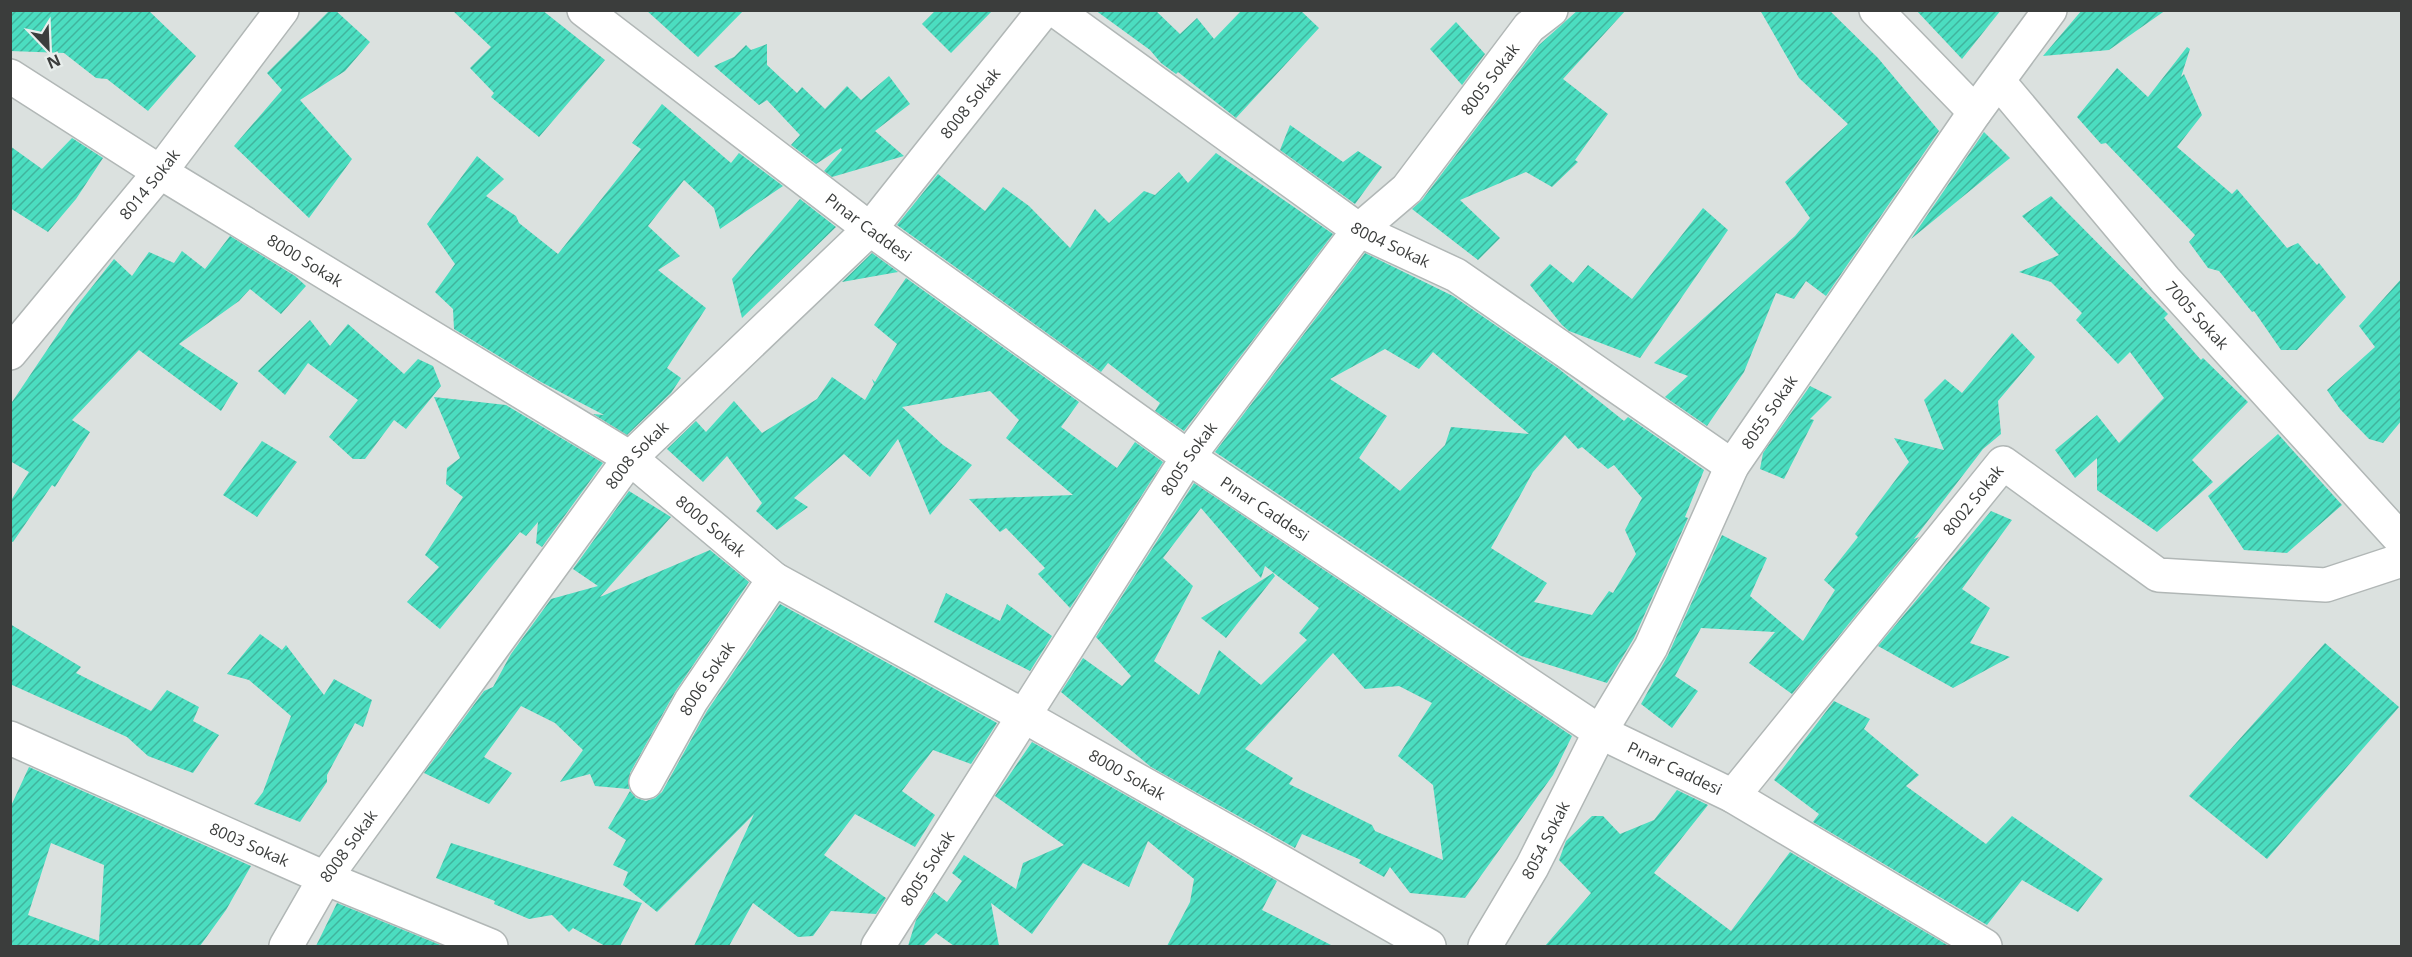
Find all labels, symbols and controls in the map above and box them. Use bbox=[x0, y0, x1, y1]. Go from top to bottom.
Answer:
north arrow bbox=[18, 18, 78, 78]
street label: 8005 Sokak bbox=[1456, 38, 1525, 120]
text: N bbox=[44, 49, 64, 74]
street label: 8008 Sokak bbox=[935, 63, 1005, 143]
street label: 8014 Sokak bbox=[114, 144, 185, 224]
street label: Pınar Caddesi bbox=[821, 188, 916, 266]
street label: 8004 Sokak bbox=[1346, 217, 1434, 273]
street label: 8000 Sokak bbox=[263, 229, 348, 292]
street label: 7005 Sokak bbox=[2160, 276, 2234, 355]
street label: 8055 Sokak bbox=[1736, 370, 1802, 453]
street label: 8008 Sokak bbox=[600, 416, 673, 494]
street label: 8005 Sokak bbox=[1155, 417, 1222, 500]
street label: 8002 Sokak bbox=[1938, 460, 2009, 540]
street label: Pınar Caddesi bbox=[1216, 471, 1314, 546]
street label: 8000 Sokak bbox=[671, 490, 751, 562]
street label: 8006 Sokak bbox=[674, 637, 740, 720]
street label: Pınar Caddesi bbox=[1624, 736, 1726, 800]
street label: 8000 Sokak bbox=[1085, 744, 1170, 805]
street label: 8054 Sokak bbox=[1516, 797, 1575, 883]
street label: 8008 Sokak bbox=[314, 805, 382, 887]
street label: 8003 Sokak bbox=[206, 817, 293, 872]
street label: 8005 Sokak bbox=[895, 826, 960, 910]

